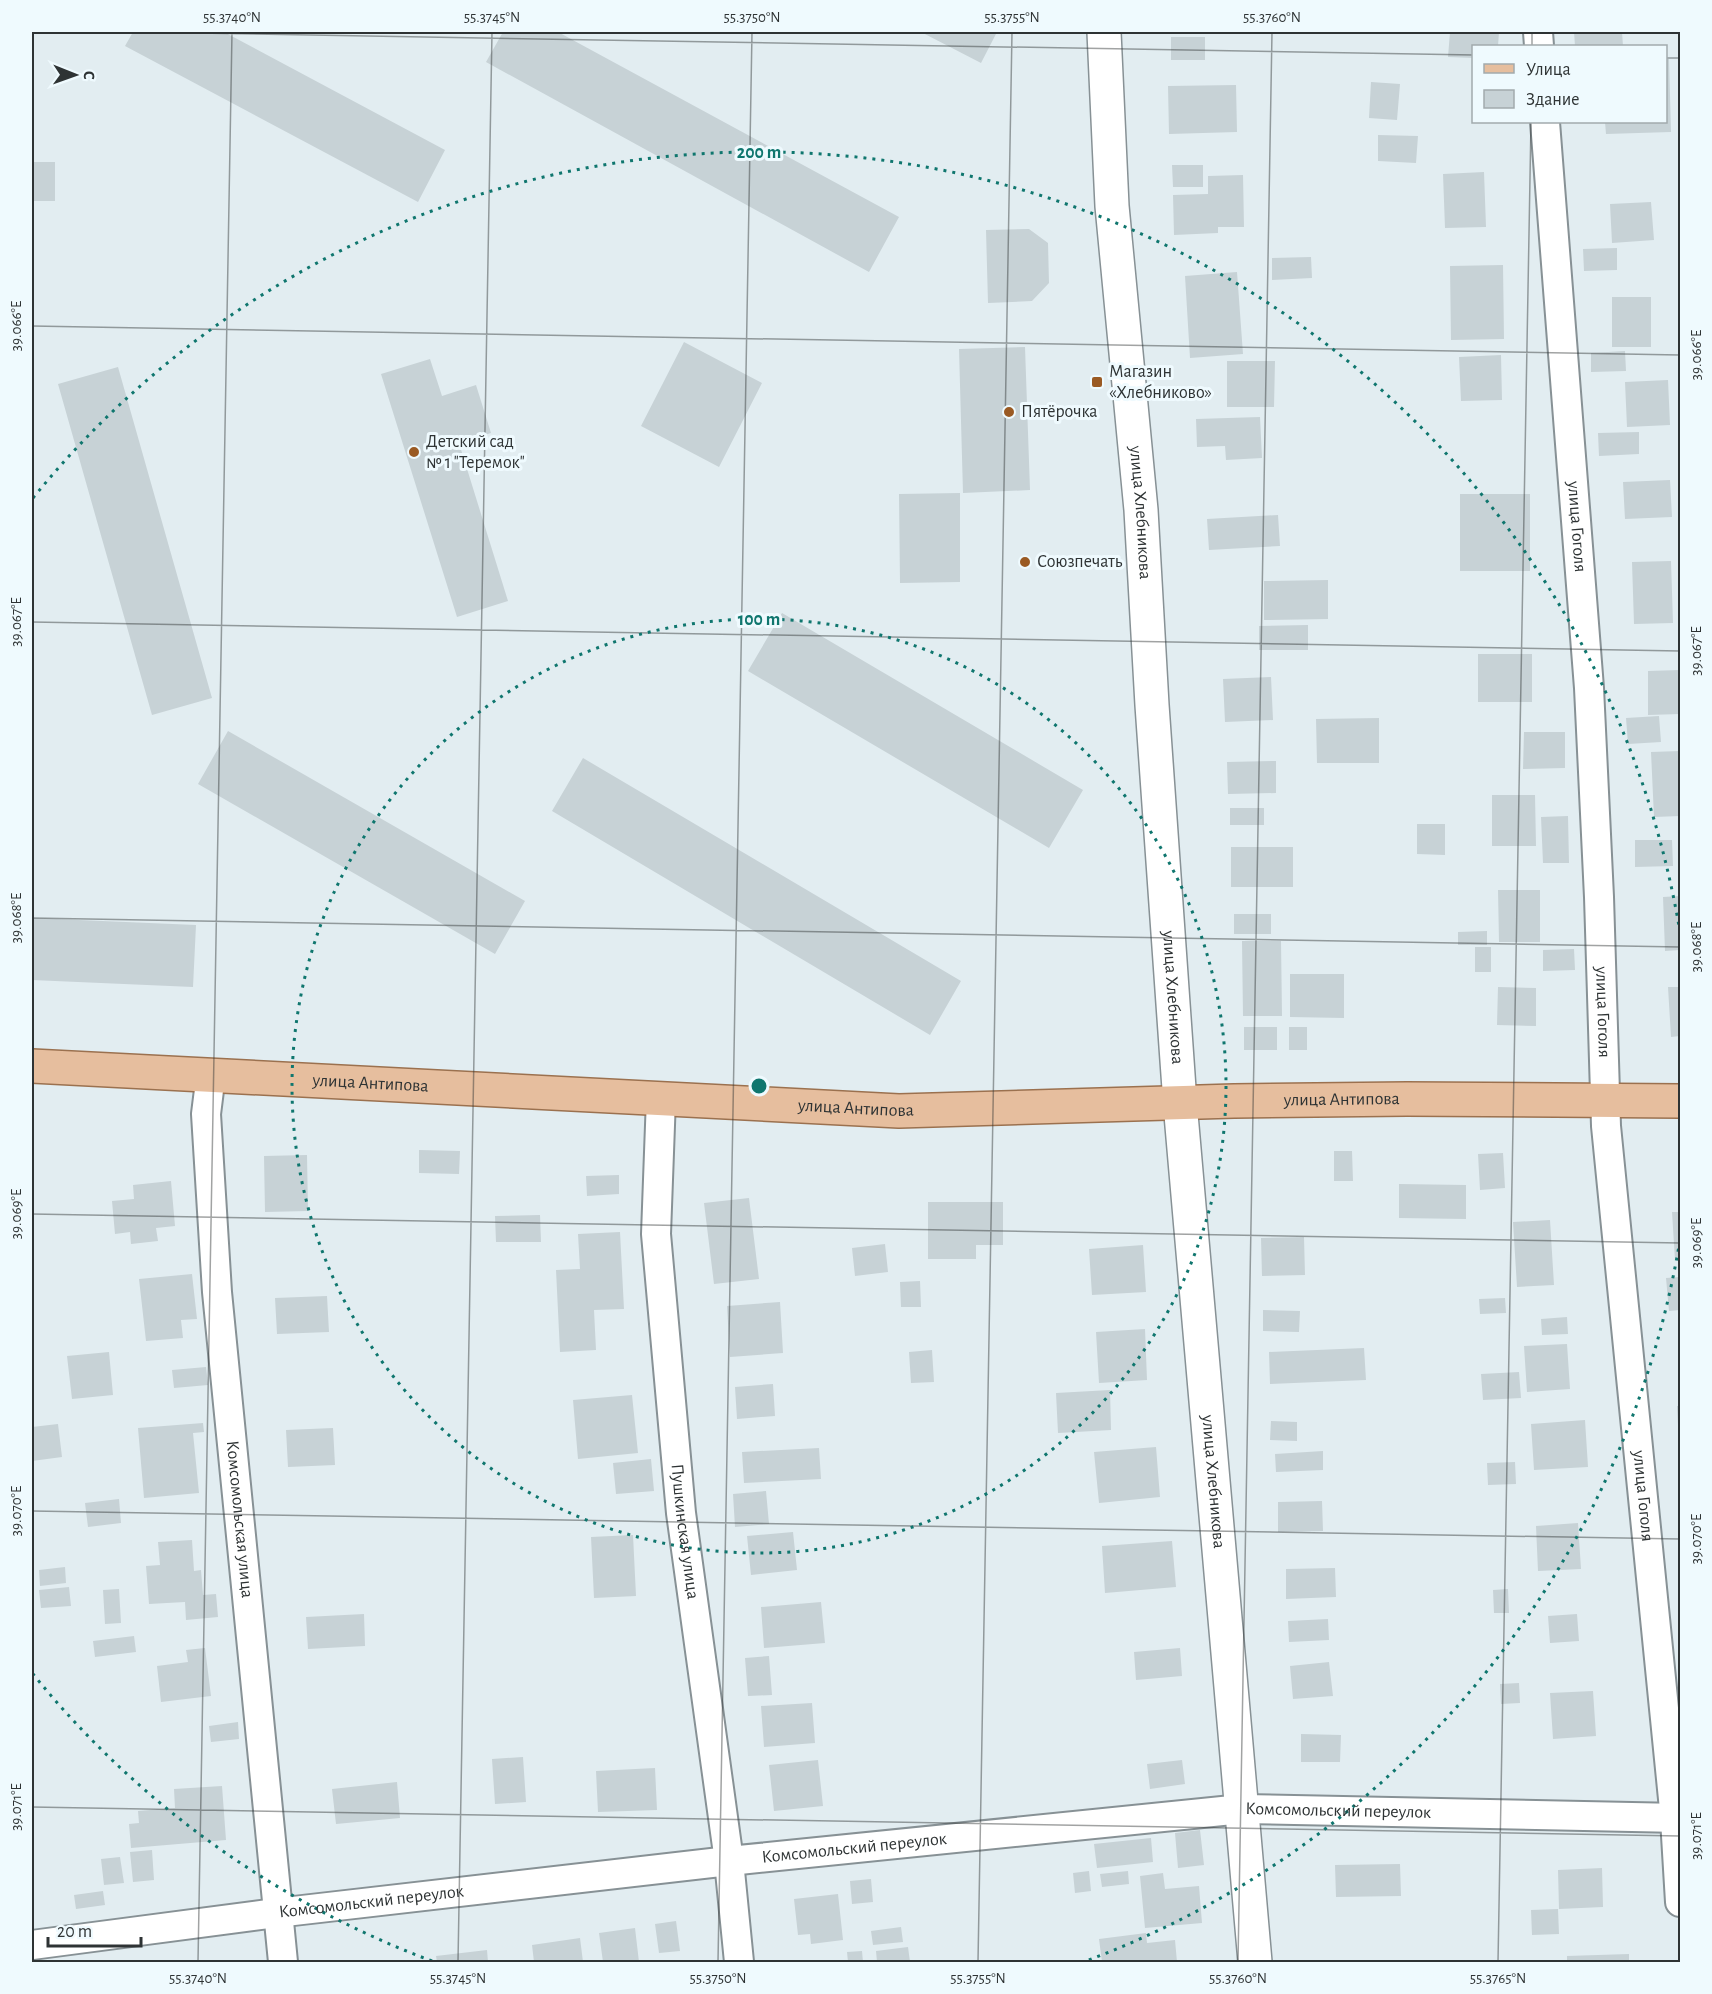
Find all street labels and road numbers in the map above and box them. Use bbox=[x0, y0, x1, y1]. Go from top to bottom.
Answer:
street label: улица Хлебникова bbox=[1126, 444, 1154, 580]
street label: улица Гоголя bbox=[1564, 479, 1589, 573]
street label: улица Хлебникова bbox=[1159, 929, 1186, 1065]
street label: улица Гоголя bbox=[1592, 965, 1613, 1058]
street label: улица Антипова bbox=[311, 1072, 429, 1096]
street label: улица Антипова bbox=[1283, 1090, 1400, 1109]
street label: улица Антипова bbox=[796, 1097, 914, 1120]
street label: улица Хлебникова bbox=[1198, 1413, 1228, 1549]
street label: Комсомольская улица bbox=[223, 1440, 256, 1599]
street label: улица Гоголя bbox=[1629, 1449, 1656, 1543]
street label: Пушкинская улица bbox=[668, 1463, 702, 1600]
street label: Комсомольский переулок bbox=[1245, 1800, 1432, 1822]
street label: Комсомольский переулок bbox=[761, 1830, 948, 1867]
street label: Комсомольский переулок bbox=[278, 1882, 465, 1922]

